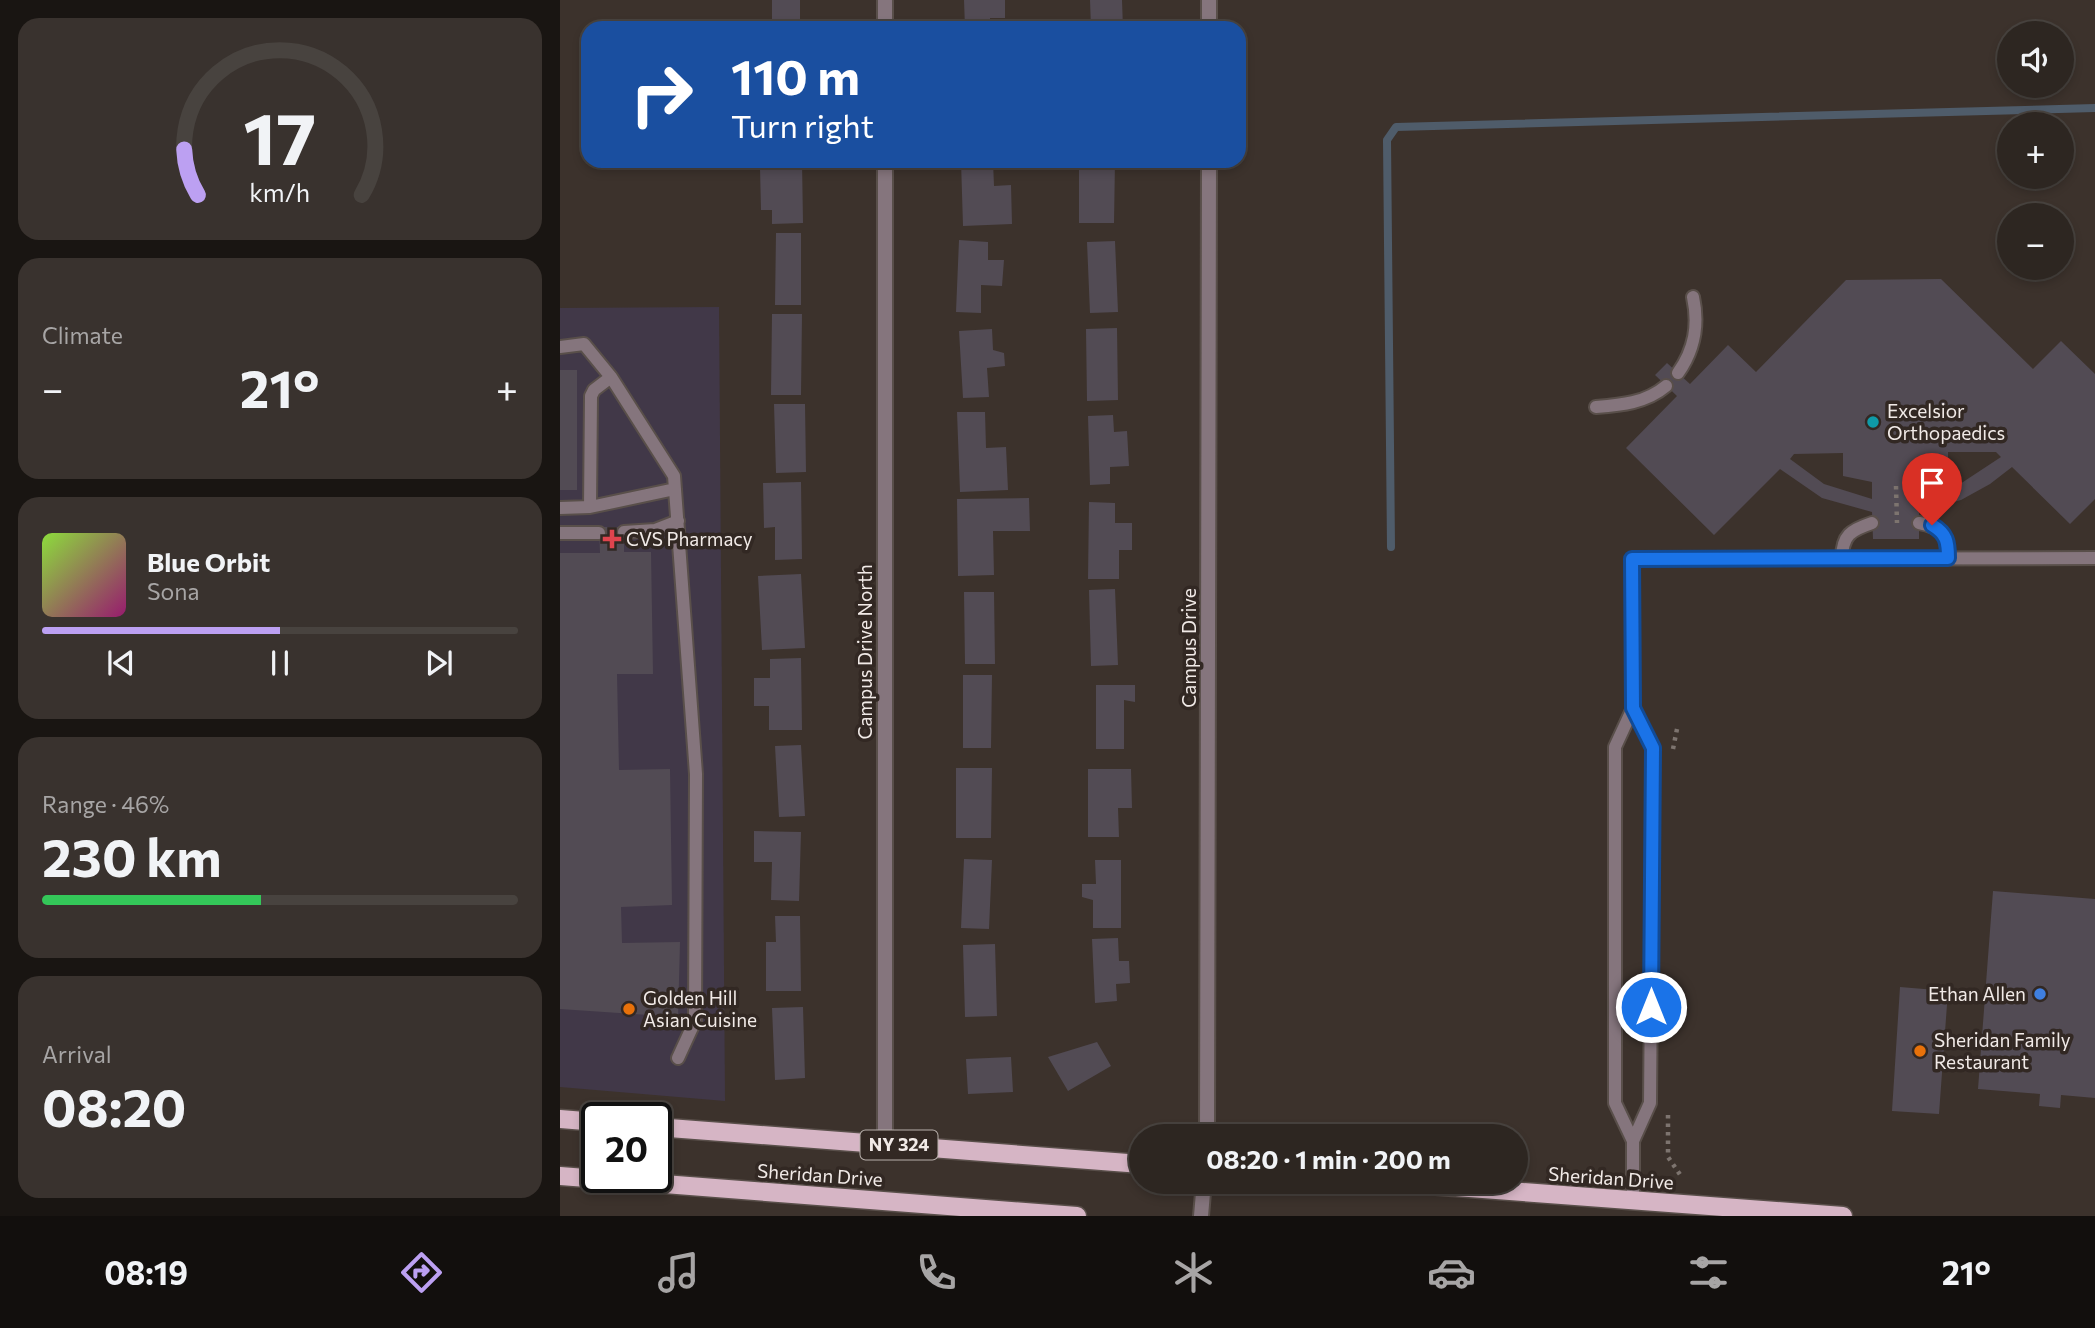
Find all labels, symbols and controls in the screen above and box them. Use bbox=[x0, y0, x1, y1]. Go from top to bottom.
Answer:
map controls bbox=[1997, 21, 2074, 280]
button: sound bbox=[1997, 21, 2074, 98]
text: 110 m bbox=[731, 45, 860, 105]
icon: right bbox=[616, 49, 707, 140]
text: 17 bbox=[244, 91, 316, 180]
text: Turn right bbox=[731, 105, 874, 145]
button: + bbox=[1997, 112, 2074, 189]
text: km/h bbox=[250, 177, 310, 207]
button: − bbox=[1997, 203, 2074, 280]
text: Climate bbox=[42, 321, 123, 349]
text: 21° bbox=[240, 355, 319, 419]
text: − bbox=[42, 364, 64, 411]
text: + bbox=[496, 364, 518, 411]
place label: Excelsior Orthopaedics bbox=[1887, 399, 2005, 444]
marker: Excelsior Orthopaedics bbox=[1865, 414, 1881, 430]
pin bbox=[1902, 453, 1962, 525]
icon: arrive bbox=[1913, 464, 1951, 502]
place label: CVS Pharmacy bbox=[626, 527, 753, 550]
marker: CVS Pharmacy bbox=[604, 531, 620, 547]
text: Blue Orbit bbox=[147, 546, 270, 577]
street label: Campus Drive North bbox=[853, 564, 876, 740]
text: Sona bbox=[147, 577, 199, 605]
street label: Campus Drive bbox=[1177, 588, 1200, 708]
icon: previous bbox=[102, 644, 140, 682]
icon: pause bbox=[261, 644, 299, 682]
icon: next bbox=[420, 644, 458, 682]
text: Range · 46% bbox=[42, 790, 169, 818]
text: 230 km bbox=[42, 824, 222, 888]
position arrow bbox=[1614, 970, 1688, 1044]
place label: Ethan Allen bbox=[1928, 982, 2026, 1005]
place label: Golden Hill Asian Cuisine bbox=[643, 986, 757, 1031]
marker: Ethan Allen bbox=[2032, 986, 2048, 1002]
marker: Golden Hill Asian Cuisine bbox=[621, 1001, 637, 1017]
place label: Sheridan Family Restaurant bbox=[1934, 1028, 2071, 1073]
text: Arrival bbox=[42, 1040, 112, 1068]
marker: Sheridan Family Restaurant bbox=[1912, 1043, 1928, 1059]
text: 08:20 bbox=[42, 1074, 186, 1138]
speed limit sign: 20 bbox=[581, 1102, 672, 1193]
road number: NY 324 bbox=[860, 1130, 938, 1160]
text: 08:20 · 1 min · 200 m bbox=[1206, 1143, 1451, 1174]
street label: Sheridan Drive bbox=[756, 1159, 884, 1190]
street label: Sheridan Drive bbox=[1547, 1162, 1675, 1193]
icon: directions bbox=[397, 1248, 446, 1297]
icon: music bbox=[654, 1248, 703, 1297]
icon: phone bbox=[912, 1248, 961, 1297]
icon: climate bbox=[1169, 1248, 1218, 1297]
icon: car bbox=[1427, 1248, 1476, 1297]
icon: filters bbox=[1684, 1248, 1733, 1297]
text: 08:19 bbox=[104, 1252, 188, 1292]
text: 21° bbox=[1942, 1252, 1991, 1292]

